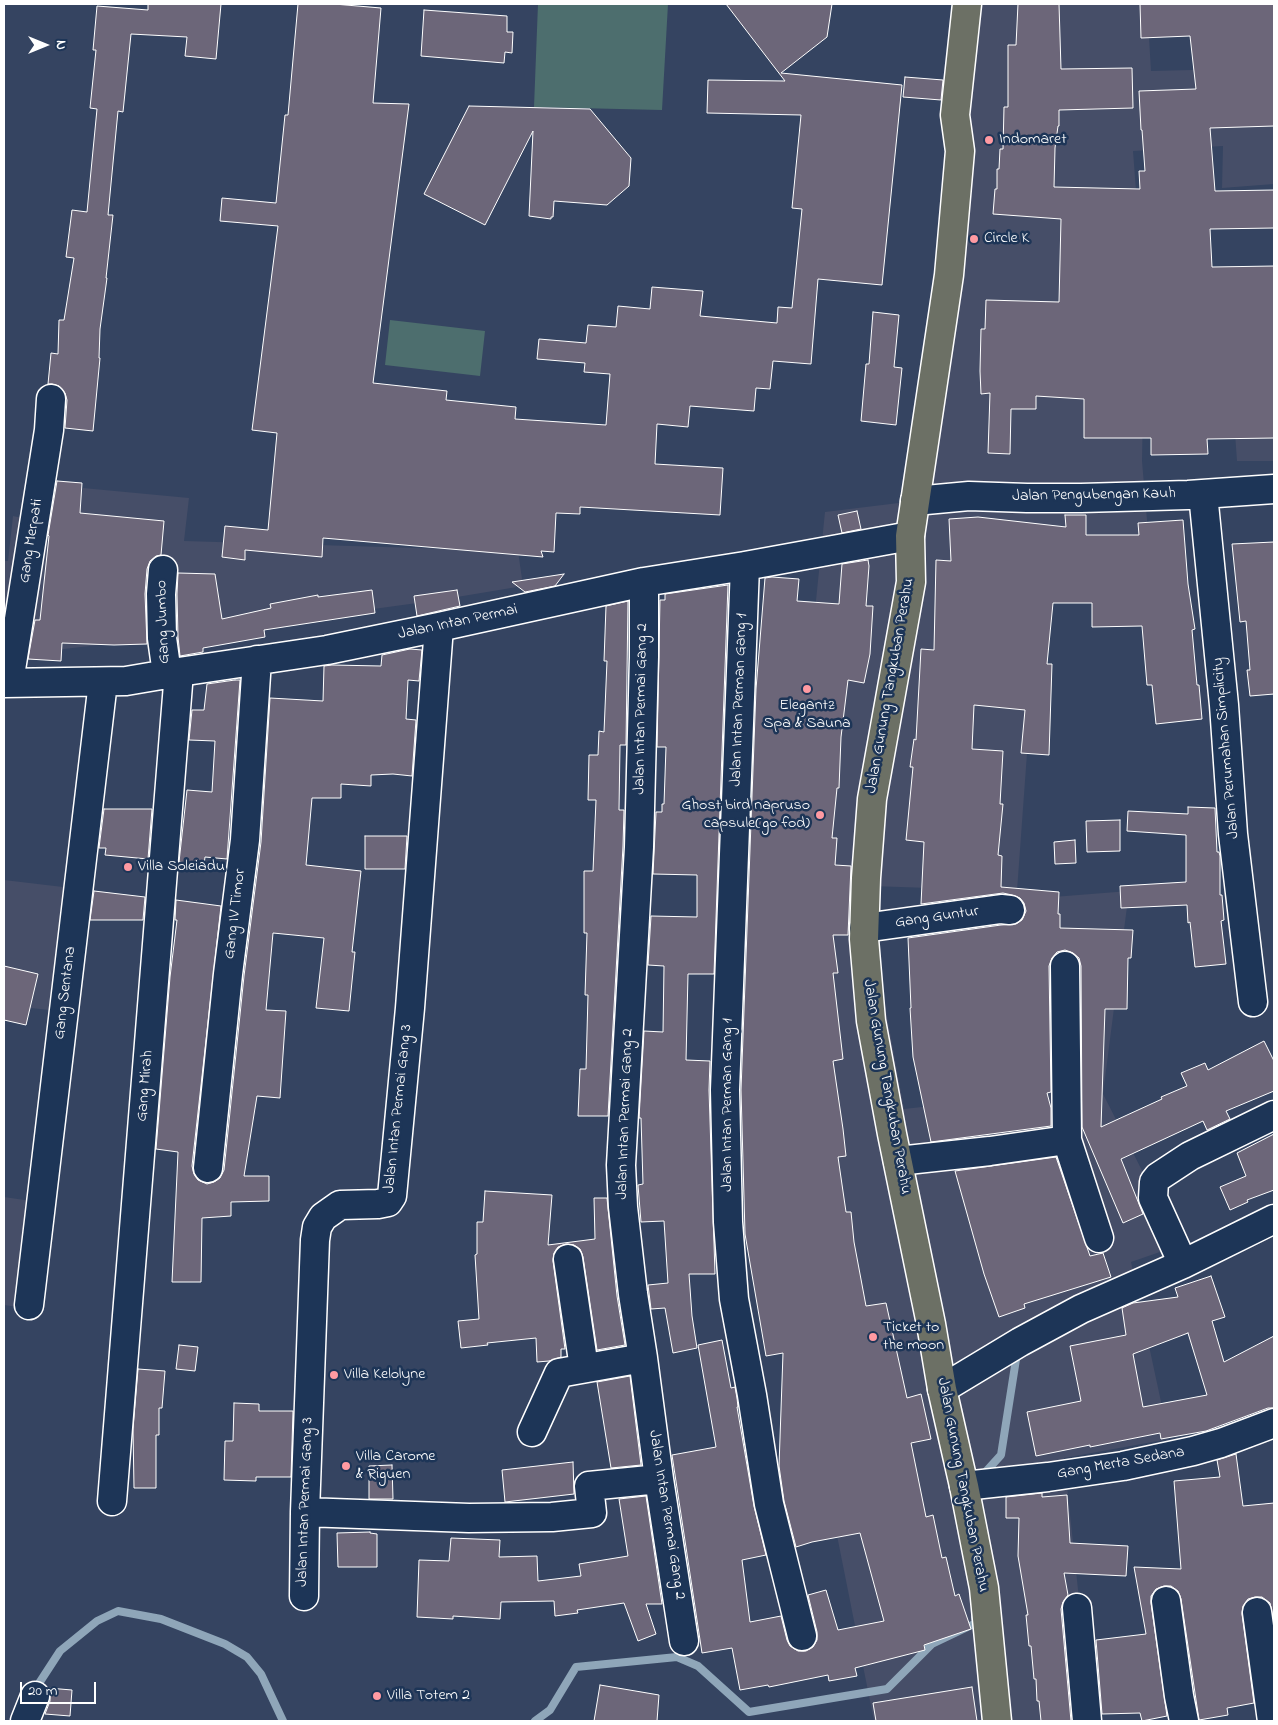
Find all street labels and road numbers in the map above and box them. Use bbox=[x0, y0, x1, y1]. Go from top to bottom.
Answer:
street label: Jalan Pengubengan Kauh bbox=[1012, 485, 1176, 507]
street label: Gang Merpati bbox=[16, 497, 48, 585]
street label: Jalan Gunung Tangkuban Perahu bbox=[863, 577, 919, 795]
street label: Gang Jumbo bbox=[153, 580, 175, 664]
street label: Jalan Intan Permai bbox=[397, 601, 519, 645]
street label: Jalan Intan Perman Gang 1 bbox=[727, 613, 753, 787]
street label: Jalan Intan Permai Gang 2 bbox=[631, 623, 653, 795]
street label: Jalan Perumahan Simplicity bbox=[1210, 657, 1244, 839]
street label: Gang IV Timor bbox=[221, 868, 251, 960]
street label: Gang Guntur bbox=[894, 903, 980, 933]
street label: Gang Sentana bbox=[51, 945, 81, 1041]
street label: Jalan Gunung Tangkuban Perahu bbox=[858, 978, 914, 1196]
street label: Jalan Intan Perman Gang 1 bbox=[718, 1018, 738, 1192]
street label: Jalan Intan Permai Gang 3 bbox=[381, 1023, 417, 1195]
street label: Jalan Intan Permai Gang 2 bbox=[613, 1028, 639, 1200]
street label: Gang Mirah bbox=[133, 1050, 159, 1122]
street label: Jalan Gunung Tangkuban Perahu bbox=[932, 1376, 992, 1594]
street label: Jalan Intan Permai Gang 3 bbox=[293, 1417, 319, 1587]
street label: Jalan Intan Permai Gang 2 bbox=[643, 1429, 689, 1601]
street label: Gang Merta Sedana bbox=[1056, 1443, 1186, 1485]

